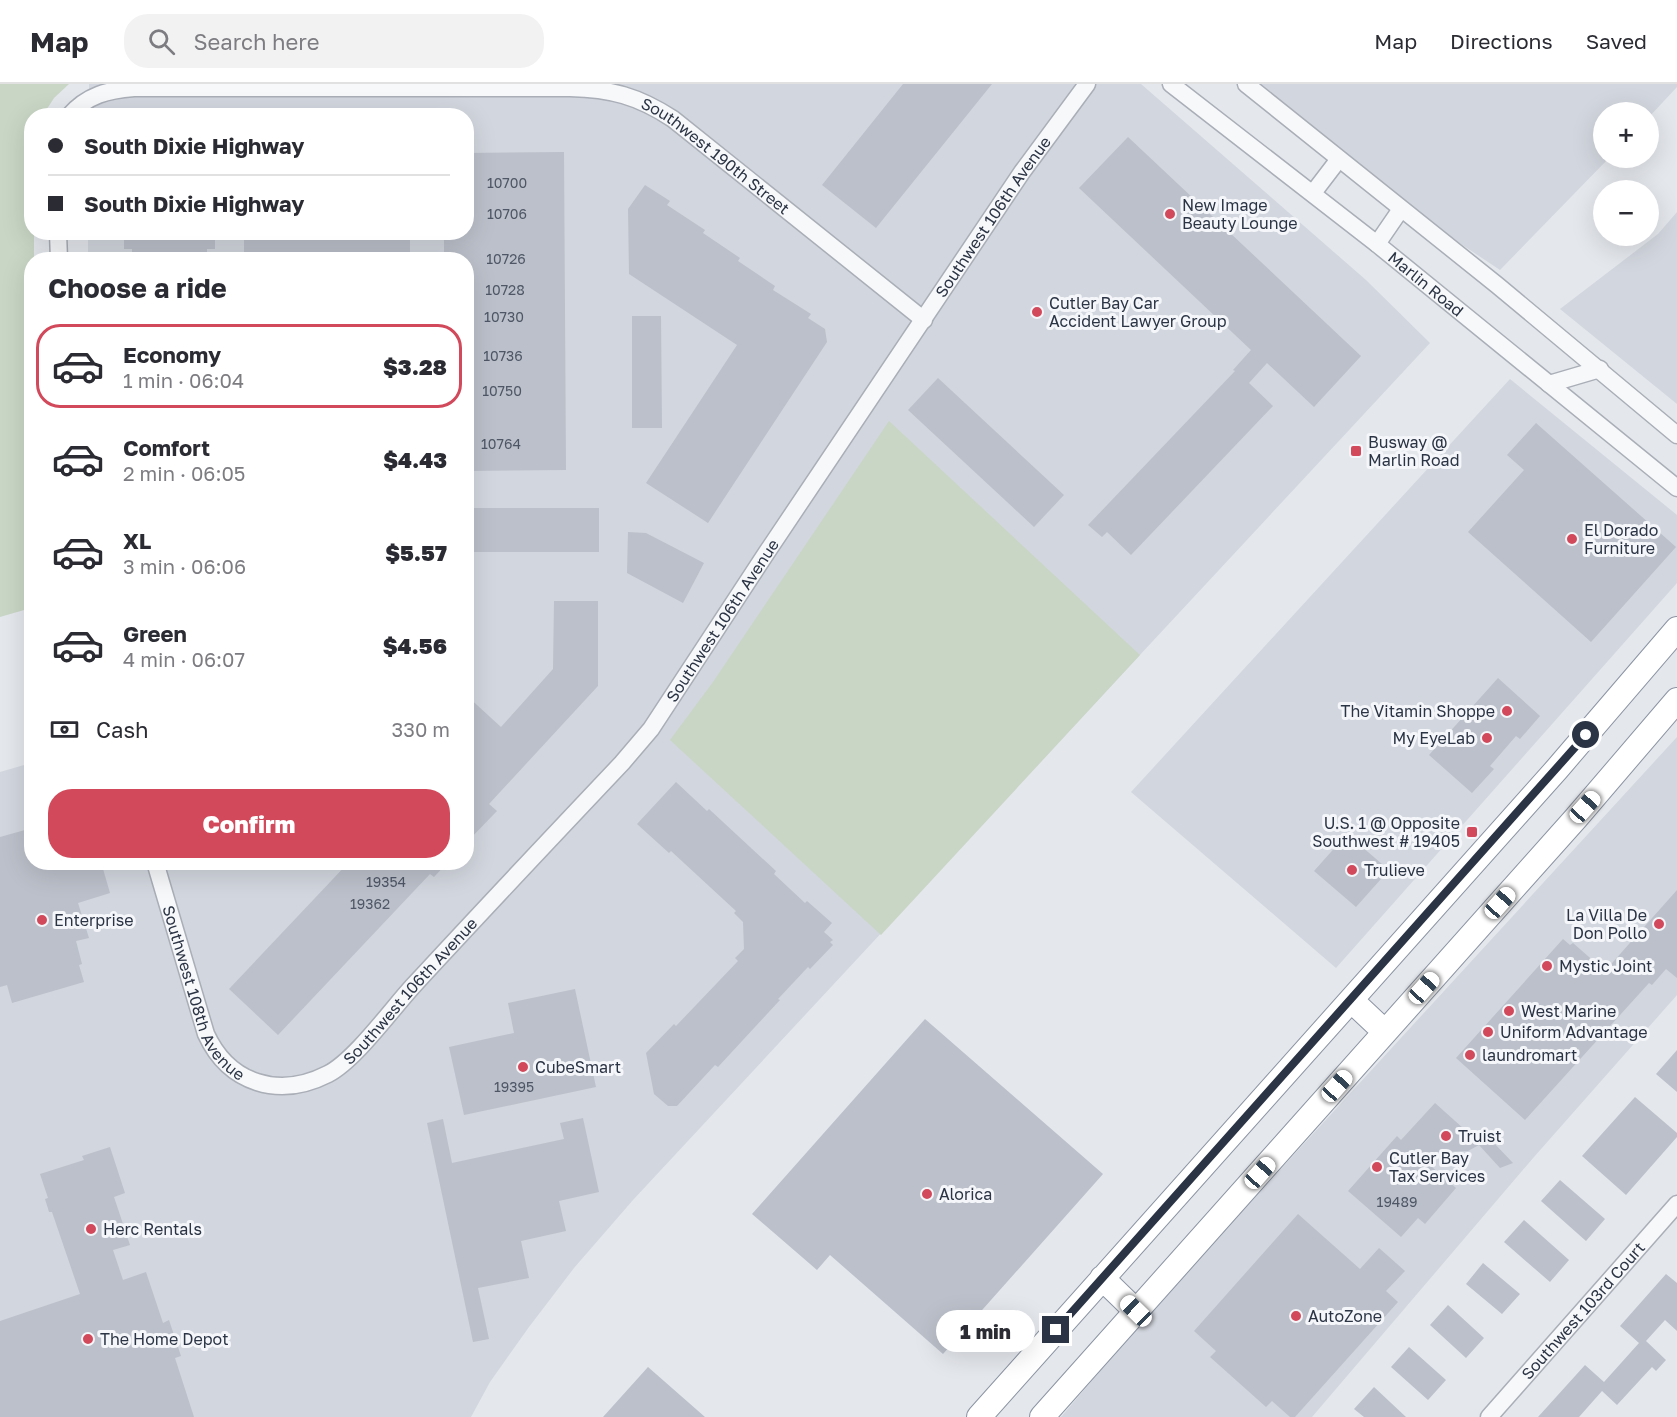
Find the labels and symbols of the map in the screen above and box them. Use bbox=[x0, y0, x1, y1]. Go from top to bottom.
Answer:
street label: Southwest 190th Street bbox=[638, 93, 794, 218]
street label: Southwest 106th Avenue bbox=[931, 132, 1055, 301]
house number: 10700 bbox=[487, 174, 527, 191]
place label: New Image Beauty Lounge bbox=[1182, 195, 1298, 233]
house number: 10706 bbox=[487, 205, 527, 222]
marker: New Image Beauty Lounge bbox=[1163, 207, 1177, 221]
street label: Marlin Road bbox=[1384, 247, 1468, 321]
house number: 10726 bbox=[486, 250, 526, 267]
house number: 10728 bbox=[485, 281, 525, 298]
place label: Cutler Bay Car Accident Lawyer Group bbox=[1049, 293, 1227, 331]
marker: Cutler Bay Car Accident Lawyer Group bbox=[1030, 305, 1044, 319]
house number: 10730 bbox=[484, 308, 524, 325]
house number: 10736 bbox=[483, 347, 523, 364]
house number: 10750 bbox=[482, 382, 522, 399]
place label: Busway @ Marlin Road bbox=[1368, 432, 1460, 470]
house number: 10764 bbox=[481, 435, 521, 452]
marker: Busway @ Marlin Road bbox=[1349, 444, 1363, 458]
place label: El Dorado Furniture bbox=[1584, 520, 1658, 558]
marker: El Dorado Furniture bbox=[1565, 532, 1579, 546]
street label: Southwest 106th Avenue bbox=[662, 535, 783, 706]
place label: The Vitamin Shoppe bbox=[1341, 701, 1495, 721]
marker: The Vitamin Shoppe bbox=[1500, 704, 1514, 718]
route start bbox=[1572, 721, 1599, 748]
place label: My EyeLab bbox=[1393, 728, 1475, 748]
marker: My EyeLab bbox=[1480, 731, 1494, 745]
car bbox=[1566, 788, 1604, 826]
place label: U.S. 1 @ Opposite Southwest # 19405 bbox=[1312, 813, 1460, 851]
marker: U.S. 1 @ Opposite Southwest # 19405 bbox=[1465, 825, 1479, 839]
place label: Trulieve bbox=[1364, 860, 1425, 880]
marker: Trulieve bbox=[1345, 863, 1359, 877]
house number: 19354 bbox=[366, 873, 406, 890]
car bbox=[1481, 884, 1519, 922]
house number: 19362 bbox=[350, 895, 390, 912]
street label: Southwest 108th Avenue bbox=[158, 903, 249, 1085]
place label: La Villa De Don Pollo bbox=[1566, 905, 1647, 943]
place label: Enterprise bbox=[54, 910, 134, 930]
marker: Enterprise bbox=[35, 913, 49, 927]
street label: Southwest 106th Avenue bbox=[339, 913, 481, 1069]
marker: La Villa De Don Pollo bbox=[1652, 917, 1666, 931]
place label: Mystic Joint bbox=[1559, 956, 1652, 976]
marker: Mystic Joint bbox=[1540, 959, 1554, 973]
car bbox=[1405, 969, 1443, 1007]
place label: West Marine bbox=[1521, 1001, 1616, 1021]
marker: West Marine bbox=[1502, 1004, 1516, 1018]
place label: Uniform Advantage bbox=[1500, 1022, 1648, 1042]
marker: Uniform Advantage bbox=[1481, 1025, 1495, 1039]
place label: laundromart bbox=[1482, 1045, 1577, 1065]
marker: laundromart bbox=[1463, 1048, 1477, 1062]
place label: CubeSmart bbox=[535, 1057, 621, 1077]
marker: CubeSmart bbox=[516, 1060, 530, 1074]
car bbox=[1318, 1067, 1356, 1105]
house number: 19395 bbox=[494, 1078, 534, 1095]
place label: Truist bbox=[1458, 1126, 1502, 1146]
marker: Truist bbox=[1439, 1129, 1453, 1143]
place label: Cutler Bay Tax Services bbox=[1389, 1148, 1485, 1186]
car bbox=[1241, 1154, 1279, 1192]
marker: Cutler Bay Tax Services bbox=[1370, 1160, 1384, 1174]
place label: Alorica bbox=[939, 1184, 992, 1204]
marker: Alorica bbox=[920, 1187, 934, 1201]
house number: 19489 bbox=[1377, 1193, 1417, 1210]
place label: Herc Rentals bbox=[103, 1219, 202, 1239]
marker: Herc Rentals bbox=[84, 1222, 98, 1236]
street label: Southwest 103rd Court bbox=[1517, 1238, 1649, 1383]
car bbox=[1117, 1292, 1155, 1330]
place label: AutoZone bbox=[1308, 1306, 1382, 1326]
callout: 1 min bbox=[936, 1309, 1035, 1351]
marker: AutoZone bbox=[1289, 1309, 1303, 1323]
route end bbox=[1042, 1316, 1069, 1343]
place label: The Home Depot bbox=[100, 1329, 229, 1349]
marker: The Home Depot bbox=[81, 1332, 95, 1346]

